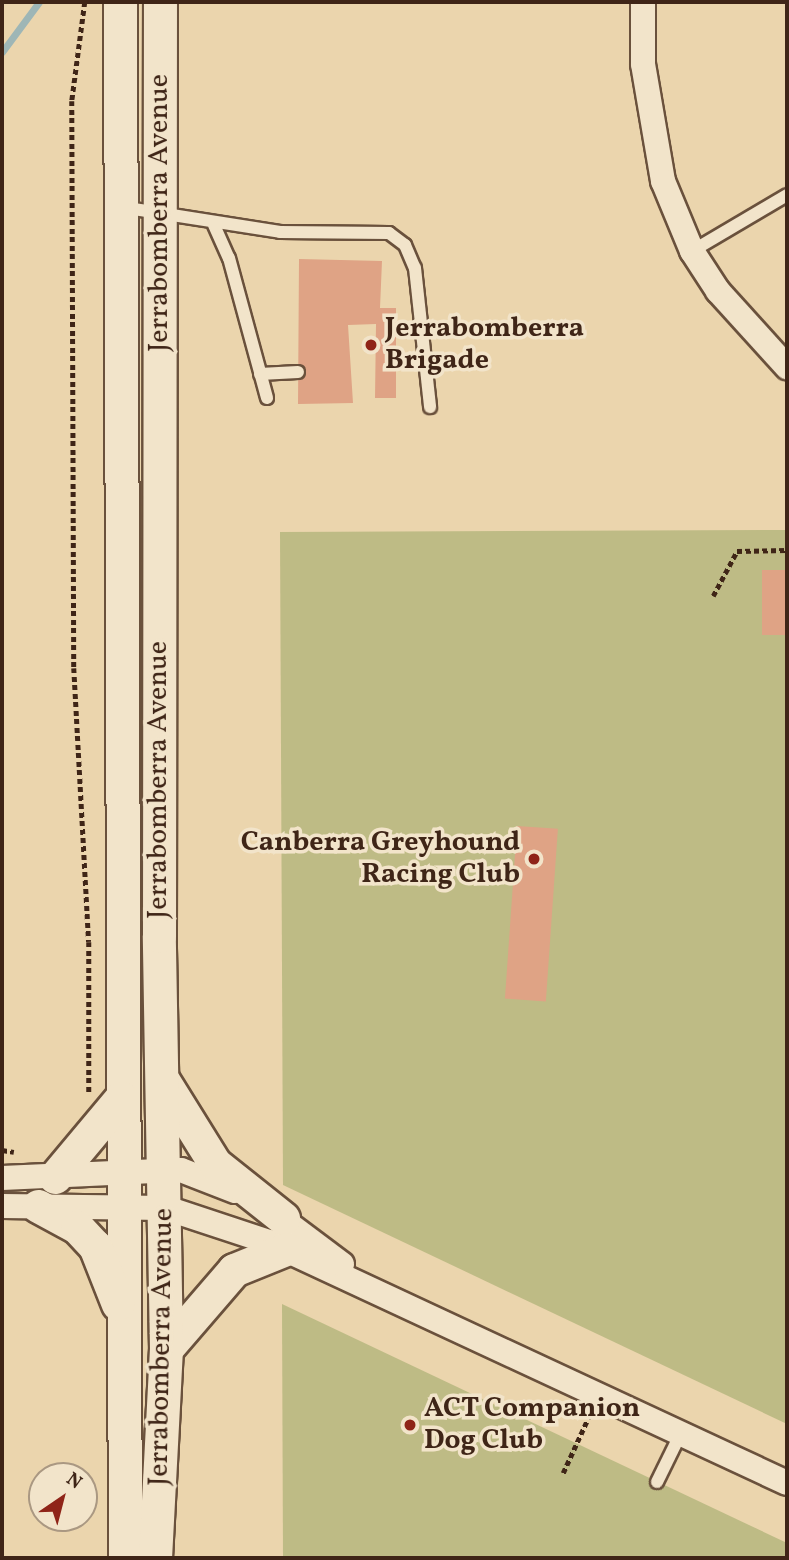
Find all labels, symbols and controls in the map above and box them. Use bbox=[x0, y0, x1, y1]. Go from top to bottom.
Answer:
street label: Jerrabomberra Avenue bbox=[143, 74, 177, 352]
place label: Jerrabomberra Brigade bbox=[385, 312, 584, 378]
marker: Jerrabomberra Brigade bbox=[363, 337, 379, 353]
street label: Jerrabomberra Avenue bbox=[142, 641, 176, 919]
place label: Canberra Greyhound Racing Club bbox=[241, 826, 520, 892]
marker: Canberra Greyhound Racing Club bbox=[526, 851, 542, 867]
street label: Jerrabomberra Avenue bbox=[143, 1208, 181, 1486]
place label: ACT Companion Dog Club bbox=[424, 1392, 641, 1458]
marker: ACT Companion Dog Club bbox=[402, 1417, 418, 1433]
north arrow bbox=[28, 1462, 98, 1532]
text: N bbox=[61, 1467, 87, 1496]

